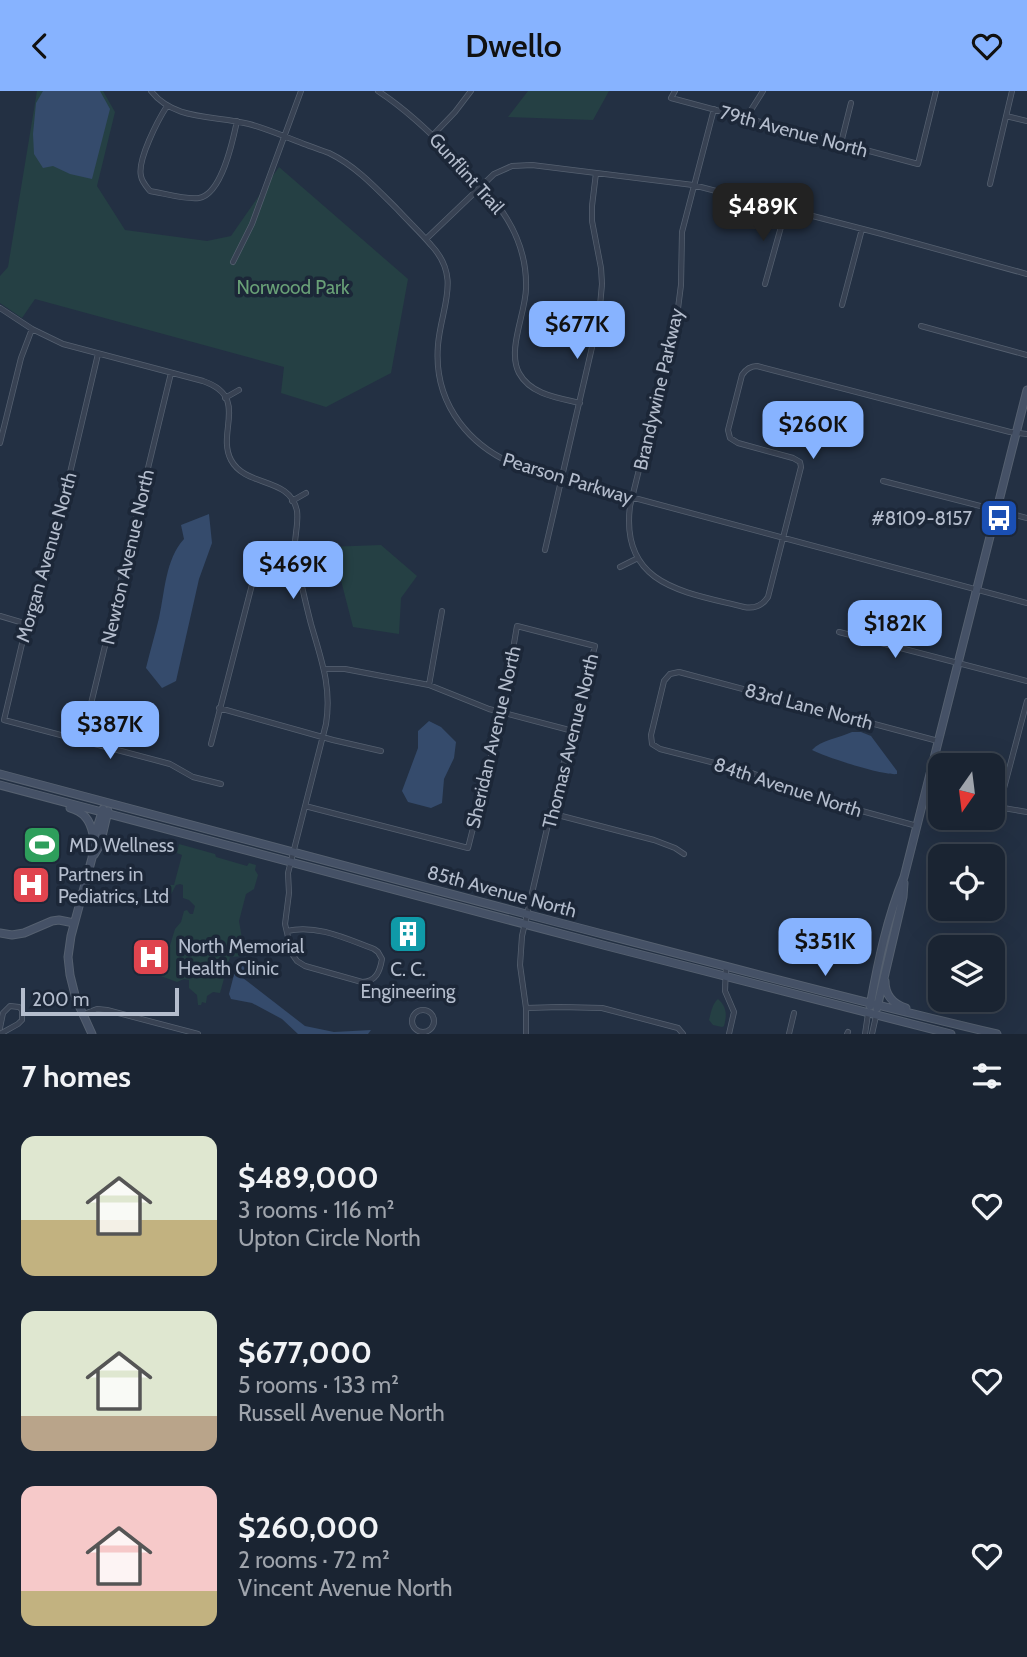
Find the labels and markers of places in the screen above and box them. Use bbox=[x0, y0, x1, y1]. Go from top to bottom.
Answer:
pin: $489K bbox=[714, 183, 812, 243]
pin: $677K bbox=[528, 301, 626, 361]
pin: $260K bbox=[764, 401, 862, 461]
bus stop icon: #8109-8157 bbox=[978, 497, 1020, 539]
place label: #8109-8157 bbox=[871, 507, 972, 530]
pin: $469K bbox=[244, 541, 342, 601]
pin: $182K bbox=[846, 601, 944, 660]
pin: $387K bbox=[61, 701, 159, 761]
sports icon: MD Wellness bbox=[21, 824, 63, 866]
place label: MD Wellness bbox=[69, 834, 175, 857]
place label: Partners in Pediatrics, Ltd bbox=[58, 863, 169, 908]
hospital icon: Partners in Pediatrics, Ltd bbox=[10, 864, 52, 906]
building icon: C. C. Engineering bbox=[387, 913, 429, 955]
pin: $351K bbox=[776, 919, 874, 978]
place label: North Memorial Health Clinic bbox=[178, 935, 305, 980]
hospital icon: North Memorial Health Clinic bbox=[130, 936, 172, 978]
place label: C. C. Engineering bbox=[360, 958, 456, 1003]

